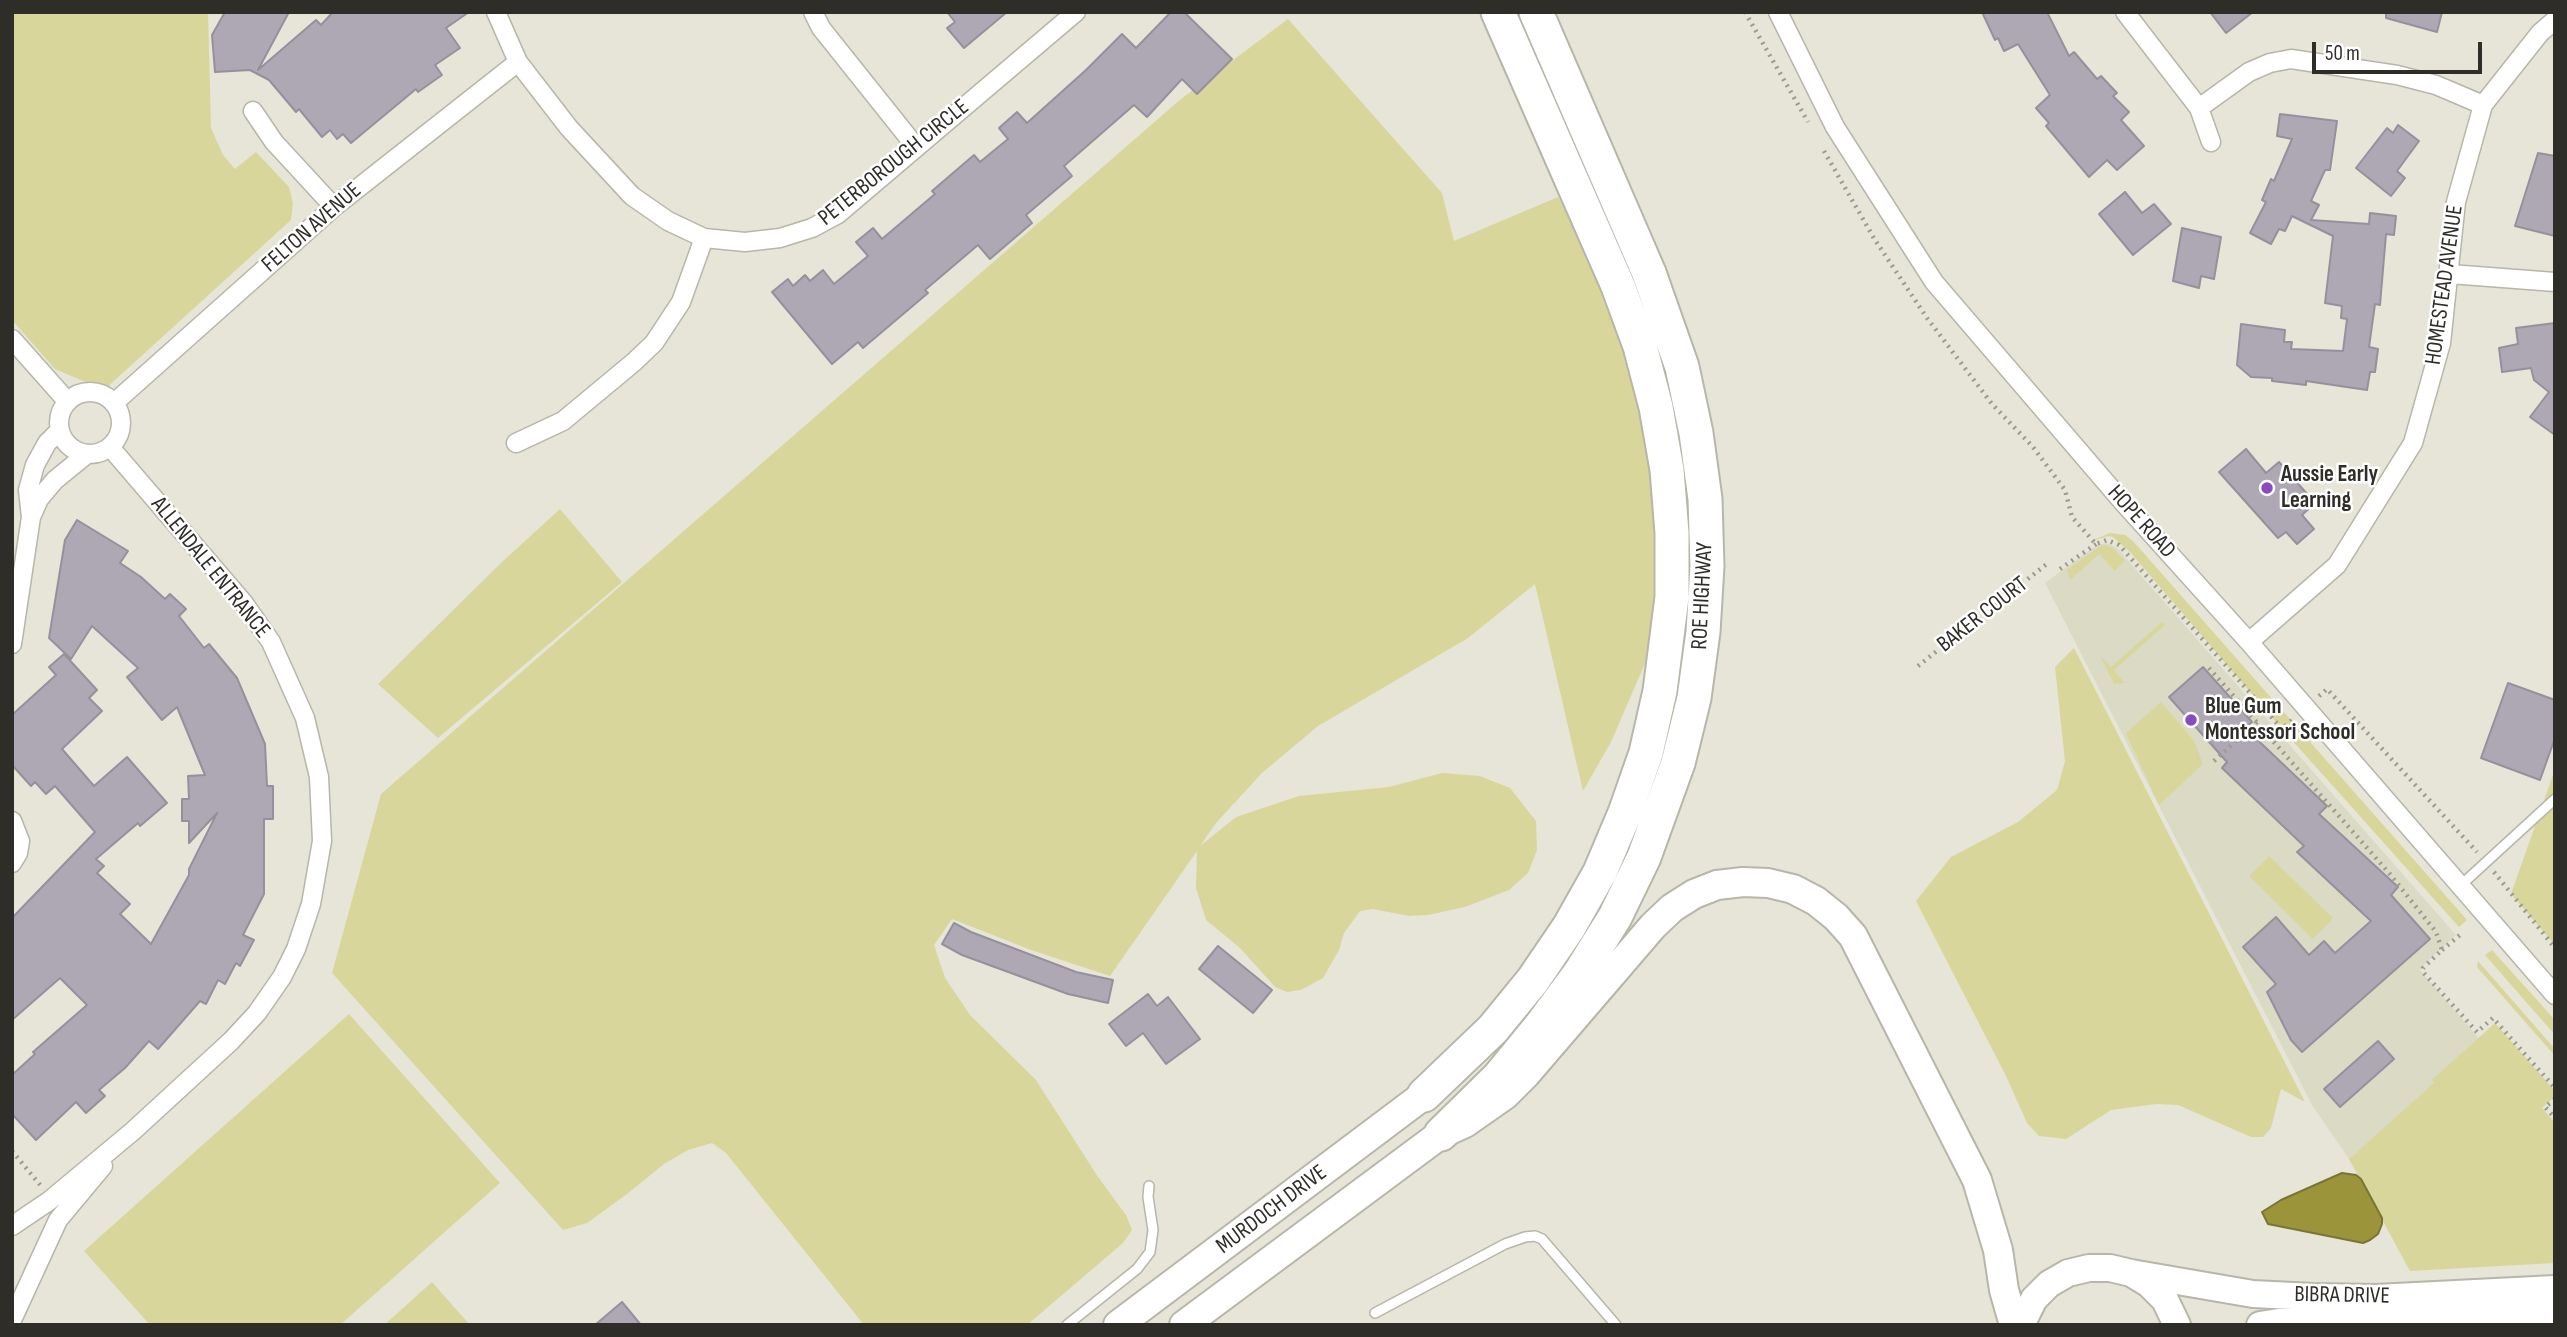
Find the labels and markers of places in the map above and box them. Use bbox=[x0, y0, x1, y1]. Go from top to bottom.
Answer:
place label: Aussie Early Learning bbox=[2281, 461, 2378, 515]
marker: Aussie Early Learning bbox=[2259, 480, 2275, 496]
place label: Blue Gum Montessori School bbox=[2205, 693, 2355, 747]
marker: Blue Gum Montessori School bbox=[2183, 712, 2199, 728]

